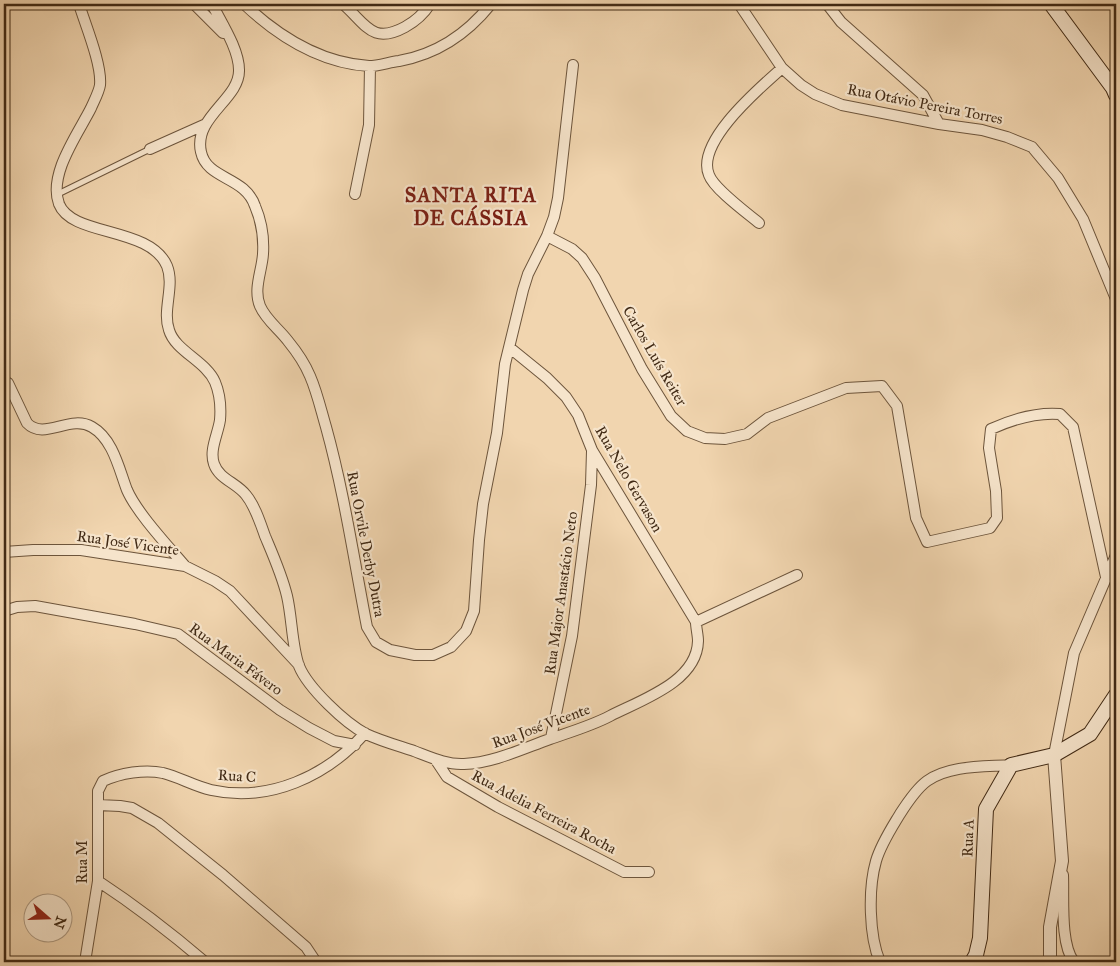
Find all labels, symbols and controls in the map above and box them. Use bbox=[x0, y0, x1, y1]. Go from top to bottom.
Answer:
street label: Rua Otávio Pereira Torres bbox=[846, 80, 1004, 128]
district label: SANTA RITA DE CÁSSIA bbox=[405, 183, 537, 230]
street label: Carlos Luís Reiter bbox=[619, 303, 691, 409]
street label: Rua Nelo Gervason bbox=[591, 423, 667, 535]
street label: Rua Orvile Derby Dutra bbox=[343, 470, 389, 619]
street label: Rua Major Anastácio Neto bbox=[541, 510, 581, 676]
street label: Rua José Vicente bbox=[76, 527, 180, 560]
street label: Rua Maria Fávero bbox=[186, 619, 287, 699]
street label: Rua José Vicente bbox=[490, 700, 593, 753]
street label: Rua C bbox=[217, 766, 257, 786]
street label: Rua Adelia Ferreira Rocha bbox=[469, 766, 620, 858]
street label: Rua A bbox=[958, 819, 978, 857]
street label: Rua M bbox=[73, 840, 91, 884]
north arrow bbox=[22, 894, 72, 944]
text: N bbox=[50, 914, 70, 931]

